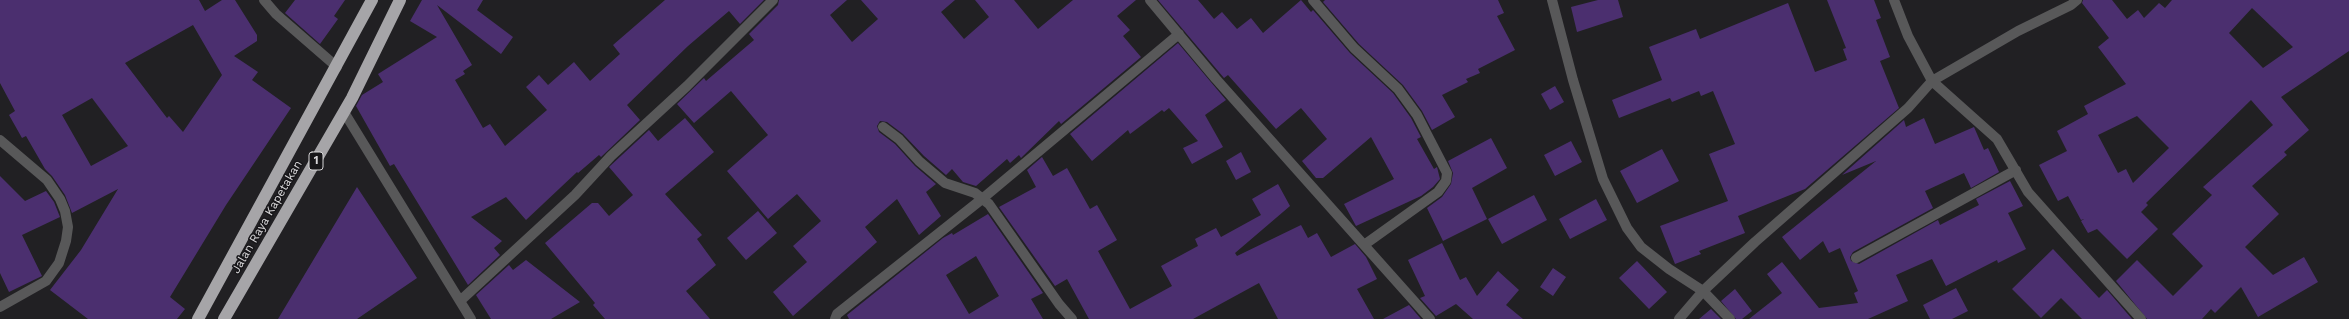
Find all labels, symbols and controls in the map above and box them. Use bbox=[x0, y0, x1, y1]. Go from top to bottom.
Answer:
road number: 1 bbox=[309, 152, 323, 170]
street label: Jalan Raya Kapetakan bbox=[229, 158, 305, 276]

